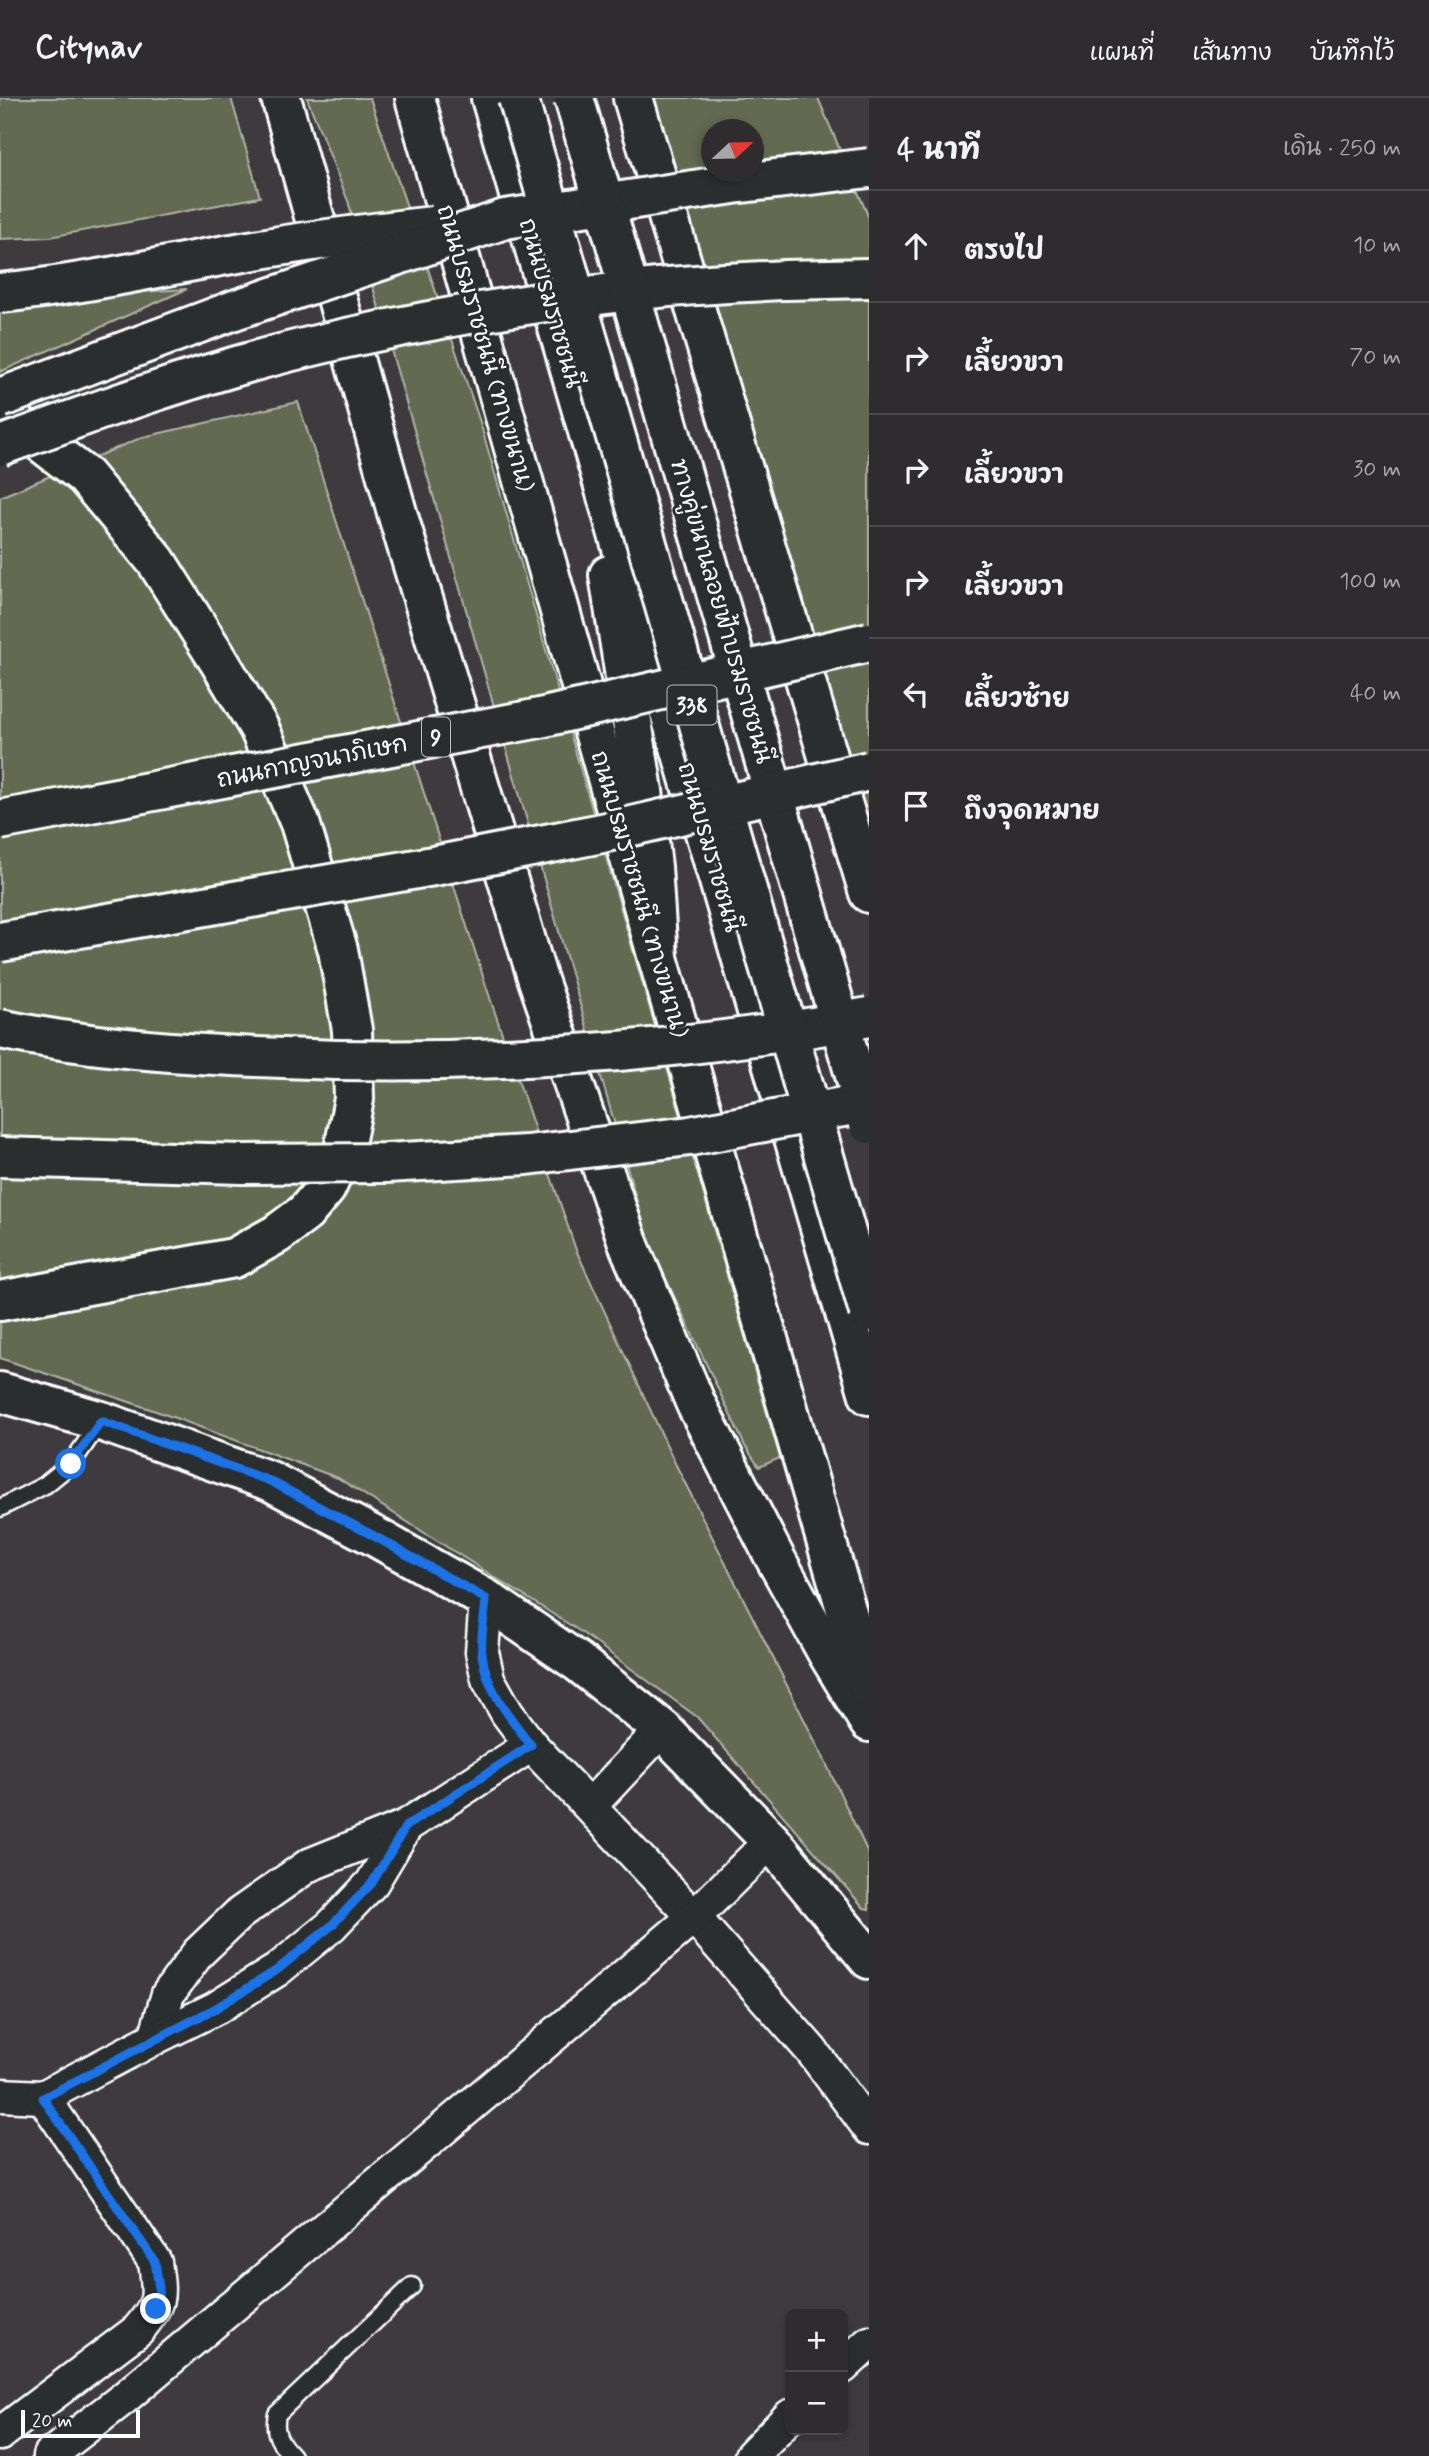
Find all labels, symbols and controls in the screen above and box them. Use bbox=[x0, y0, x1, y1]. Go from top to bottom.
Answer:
text: Citynav bbox=[35, 26, 142, 70]
text: แผนที่ bbox=[1089, 38, 1154, 69]
text: เส้นทาง bbox=[1192, 38, 1272, 69]
text: บันทึกไว้ bbox=[1310, 38, 1394, 69]
north arrow bbox=[701, 119, 764, 182]
text: 4 นาที bbox=[897, 131, 980, 170]
text: เดิน · 250 m bbox=[1283, 134, 1401, 164]
street label: ถนนบรมราชชนนี (ทางขนาน) bbox=[429, 201, 541, 496]
street label: ถนนบรมราชชนนี bbox=[511, 215, 590, 392]
icon: ahead bbox=[897, 227, 935, 265]
text: 10 m bbox=[1353, 231, 1401, 261]
text: ตรงไป bbox=[964, 235, 1044, 269]
icon: right bbox=[897, 339, 935, 377]
text: 70 m bbox=[1349, 343, 1401, 373]
text: เลี้ยวขวา bbox=[964, 347, 1064, 381]
icon: right bbox=[897, 451, 935, 489]
street label: ทางคู่ขนานลอยฟ้าบรมราชชนนี bbox=[661, 455, 780, 768]
text: 30 m bbox=[1353, 455, 1401, 485]
text: เลี้ยวขวา bbox=[964, 459, 1064, 493]
icon: right bbox=[897, 563, 935, 601]
text: 100 m bbox=[1339, 567, 1401, 597]
text: เลี้ยวขวา bbox=[964, 571, 1064, 605]
icon: left bbox=[897, 675, 935, 713]
text: 40 m bbox=[1350, 679, 1401, 709]
text: เลี้ยวซ้าย bbox=[964, 683, 1070, 717]
road number: 338 bbox=[668, 685, 716, 724]
road number: 9 bbox=[422, 718, 450, 757]
street label: ถนนกาญจนาภิเษก bbox=[214, 729, 410, 796]
street label: ถนนบรมราชชนนี (ทางขนาน) bbox=[583, 747, 695, 1042]
street label: ถนนบรมราชชนนี bbox=[670, 759, 749, 936]
icon: arrive bbox=[897, 787, 935, 825]
text: ถึงจุดหมาย bbox=[964, 795, 1100, 829]
route start bbox=[55, 1448, 86, 1479]
route end bbox=[140, 2293, 171, 2324]
map controls bbox=[785, 2309, 848, 2435]
button: + bbox=[785, 2309, 848, 2372]
button: − bbox=[785, 2372, 848, 2435]
scale bar bbox=[21, 2407, 140, 2439]
text: 20 m bbox=[32, 2409, 72, 2434]

